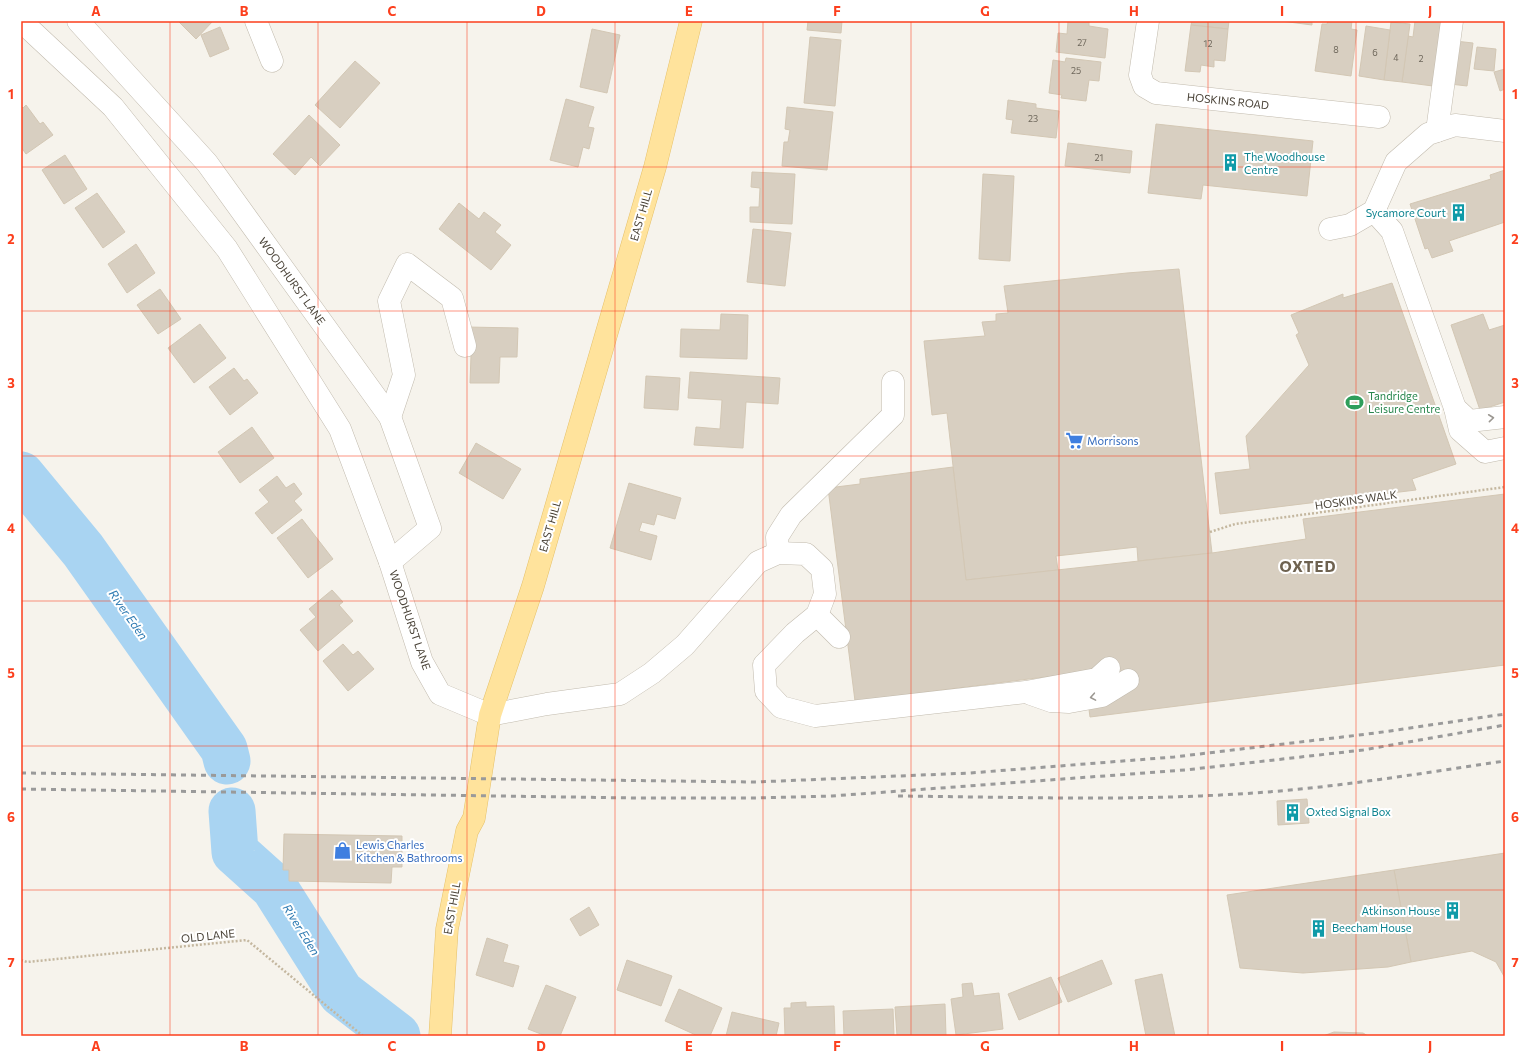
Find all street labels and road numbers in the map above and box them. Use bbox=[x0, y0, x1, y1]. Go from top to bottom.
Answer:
street label: HOSKINS ROAD bbox=[1186, 90, 1270, 111]
street label: EAST HILL bbox=[627, 187, 654, 242]
street label: WOODHURST LANE bbox=[256, 234, 328, 327]
street label: HOSKINS WALK bbox=[1314, 487, 1398, 512]
street label: EAST HILL bbox=[536, 498, 563, 553]
street label: WOODHURST LANE bbox=[387, 568, 434, 672]
street label: EAST HILL bbox=[440, 880, 463, 935]
street label: OLD LANE bbox=[180, 926, 236, 945]

